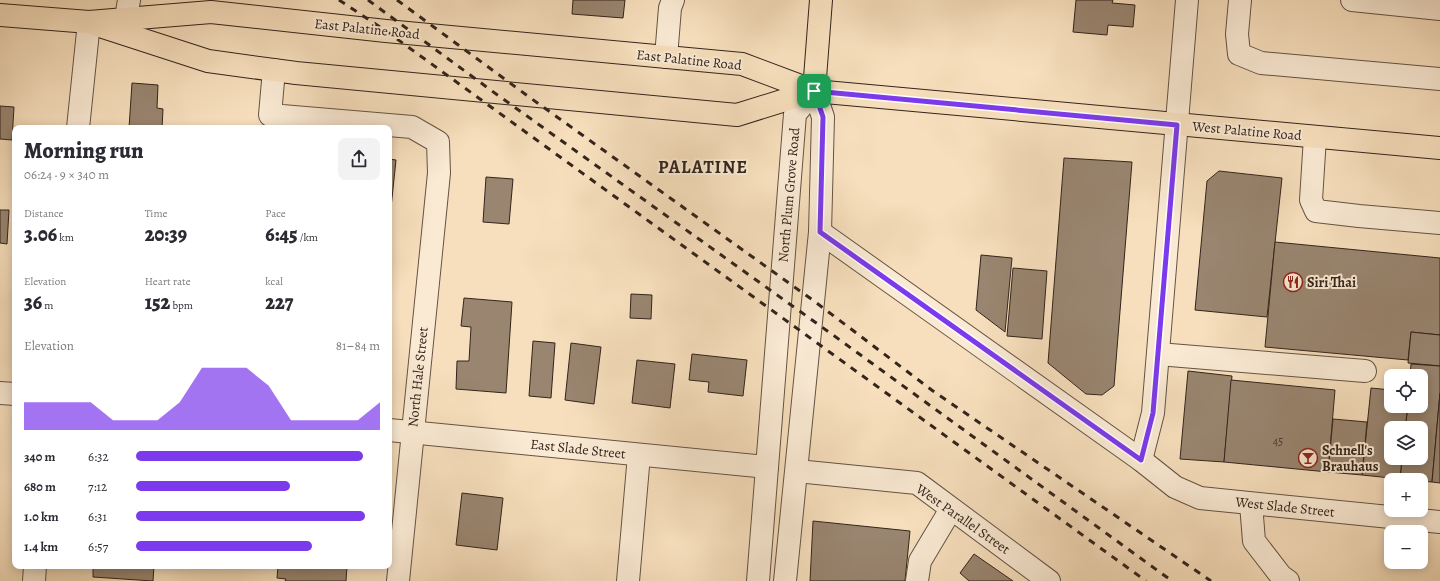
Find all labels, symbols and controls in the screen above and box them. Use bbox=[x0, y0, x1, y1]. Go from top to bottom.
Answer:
street label: East Palatine Road bbox=[313, 14, 421, 44]
street label: East Palatine Road bbox=[635, 45, 743, 75]
pin bbox=[797, 74, 831, 108]
icon: arrive bbox=[803, 80, 825, 102]
street label: West Palatine Road bbox=[1191, 117, 1303, 145]
street label: North Plum Grove Road bbox=[774, 126, 804, 263]
text: Morning run bbox=[24, 136, 144, 166]
button: share bbox=[338, 138, 380, 180]
district label: PALATINE bbox=[658, 155, 748, 179]
text: 06:24 · 9 × 340 m bbox=[24, 166, 109, 183]
text: Distance bbox=[24, 206, 63, 221]
text: Time bbox=[145, 206, 168, 221]
text: Pace bbox=[265, 206, 286, 221]
text: 3.06 bbox=[24, 221, 57, 248]
text: 20:39 bbox=[145, 221, 187, 248]
text: 6:45 bbox=[265, 221, 298, 248]
text: km bbox=[57, 230, 74, 245]
text: /km bbox=[298, 230, 318, 245]
restaurant icon: Siri Thai bbox=[1282, 271, 1304, 293]
place label: Siri Thai bbox=[1307, 273, 1356, 292]
text: Elevation bbox=[24, 274, 66, 289]
text: Heart rate bbox=[145, 274, 191, 289]
text: kcal bbox=[265, 274, 283, 289]
text: 36 bbox=[24, 289, 42, 316]
text: 152 bbox=[145, 289, 170, 316]
text: 227 bbox=[265, 289, 293, 316]
text: m bbox=[42, 298, 54, 313]
text: bpm bbox=[170, 298, 193, 313]
street label: North Hale Street bbox=[403, 326, 433, 428]
text: Elevation bbox=[24, 337, 74, 354]
text: 81–84 m bbox=[336, 337, 380, 354]
map controls bbox=[1384, 369, 1428, 569]
button: locate bbox=[1384, 369, 1428, 413]
button: layers bbox=[1384, 421, 1428, 465]
house number: 45 bbox=[1273, 433, 1283, 449]
street label: East Slade Street bbox=[529, 435, 627, 463]
place label: Schnell's Brauhaus bbox=[1322, 441, 1379, 476]
bar icon: Schnell's Brauhaus bbox=[1297, 447, 1319, 469]
text: 340 m bbox=[24, 448, 55, 465]
text: 6:32 bbox=[88, 448, 109, 465]
button: + bbox=[1384, 473, 1428, 517]
text: 680 m bbox=[24, 478, 56, 495]
text: 7:12 bbox=[88, 478, 107, 495]
street label: West Parallel Street bbox=[911, 479, 1014, 559]
street label: West Slade Street bbox=[1234, 492, 1336, 522]
text: 1.0 km bbox=[24, 508, 59, 525]
text: 6:31 bbox=[88, 508, 107, 525]
button: − bbox=[1384, 525, 1428, 569]
text: 1.4 km bbox=[24, 538, 58, 555]
text: 6:57 bbox=[88, 538, 108, 555]

